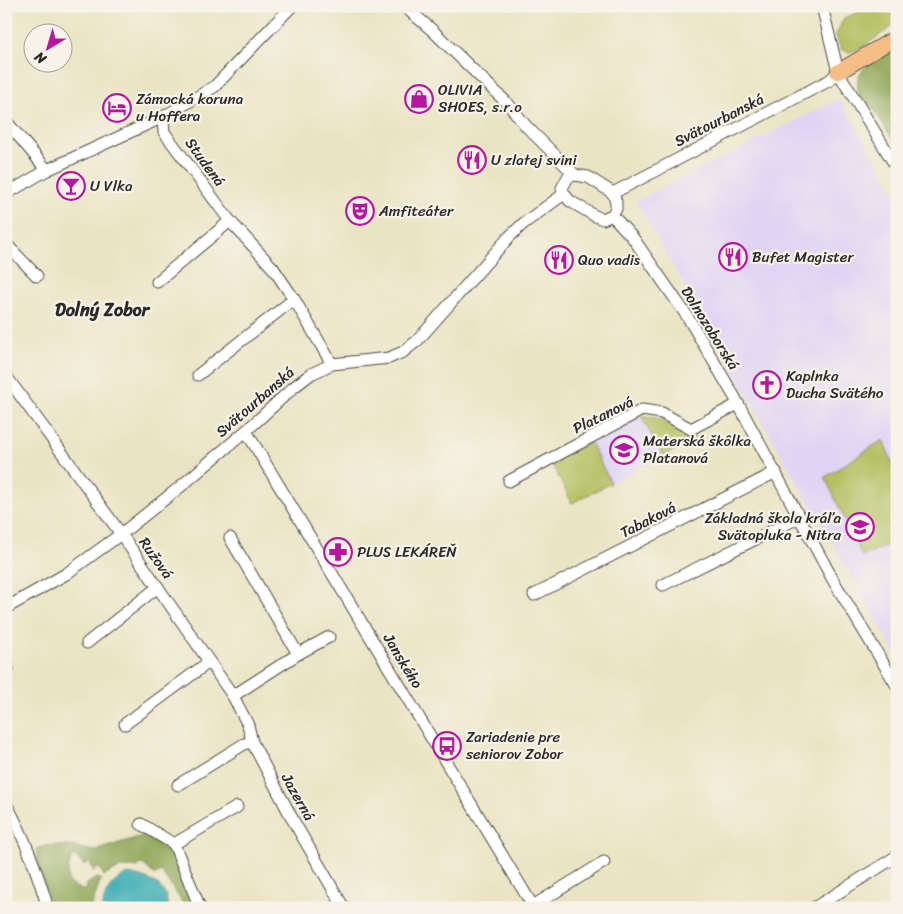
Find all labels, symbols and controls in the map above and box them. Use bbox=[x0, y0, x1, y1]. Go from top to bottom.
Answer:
north arrow bbox=[22, 22, 72, 72]
text: N bbox=[29, 45, 53, 71]
place label: OLIVIA SHOES, s.r.o bbox=[438, 77, 522, 120]
shop icon: OLIVIA SHOES, s.r.o bbox=[404, 84, 434, 114]
place label: Zámocká koruna u Hoffera bbox=[136, 86, 244, 129]
street label: Svätourbanská bbox=[670, 86, 769, 154]
hotel icon: Zámocká koruna u Hoffera bbox=[102, 93, 132, 123]
street label: Studená bbox=[178, 132, 232, 192]
restaurant icon: U zlatej svini bbox=[457, 145, 487, 175]
place label: U zlatej svini bbox=[491, 147, 577, 173]
bar icon: U Vlka bbox=[56, 171, 86, 201]
place label: U Vlka bbox=[90, 173, 133, 199]
theatre icon: Amfiteáter bbox=[345, 196, 375, 226]
place label: Amfiteáter bbox=[378, 198, 454, 224]
restaurant icon: Bufet Magister bbox=[718, 242, 748, 272]
place label: Bufet Magister bbox=[752, 244, 855, 270]
restaurant icon: Quo vadis bbox=[544, 245, 574, 275]
place label: Quo vadis bbox=[578, 247, 641, 273]
street label: Dolnozoborská bbox=[674, 281, 746, 375]
district label: Dolný Zobor bbox=[55, 294, 151, 326]
street label: Svätourbanská bbox=[210, 360, 301, 444]
place label: Kaplnka Ducha Svätého bbox=[786, 363, 884, 406]
church icon: Kaplnka Ducha Svätého bbox=[752, 370, 782, 400]
street label: Platanová bbox=[568, 389, 638, 441]
place label: Materská škôlka Platanová bbox=[643, 428, 751, 471]
school or university icon: Materská škôlka Platanová bbox=[609, 435, 639, 465]
street label: Tabaková bbox=[615, 495, 681, 545]
place label: Základná škola kráľa Svätopluka - Nitra bbox=[705, 505, 841, 548]
school or university icon: Základná škola kráľa Svätopluka - Nitra bbox=[845, 512, 875, 542]
street label: Ružová bbox=[132, 532, 180, 585]
pharmacy icon: PLUS LEKÁREŇ bbox=[323, 537, 353, 567]
place label: PLUS LEKÁREŇ bbox=[357, 539, 457, 565]
street label: Janského bbox=[376, 627, 430, 694]
place label: Zariadenie pre seniorov Zobor bbox=[465, 724, 564, 767]
bus stop icon: Zariadenie pre seniorov Zobor bbox=[432, 731, 462, 761]
street label: Jazerná bbox=[274, 767, 322, 826]

